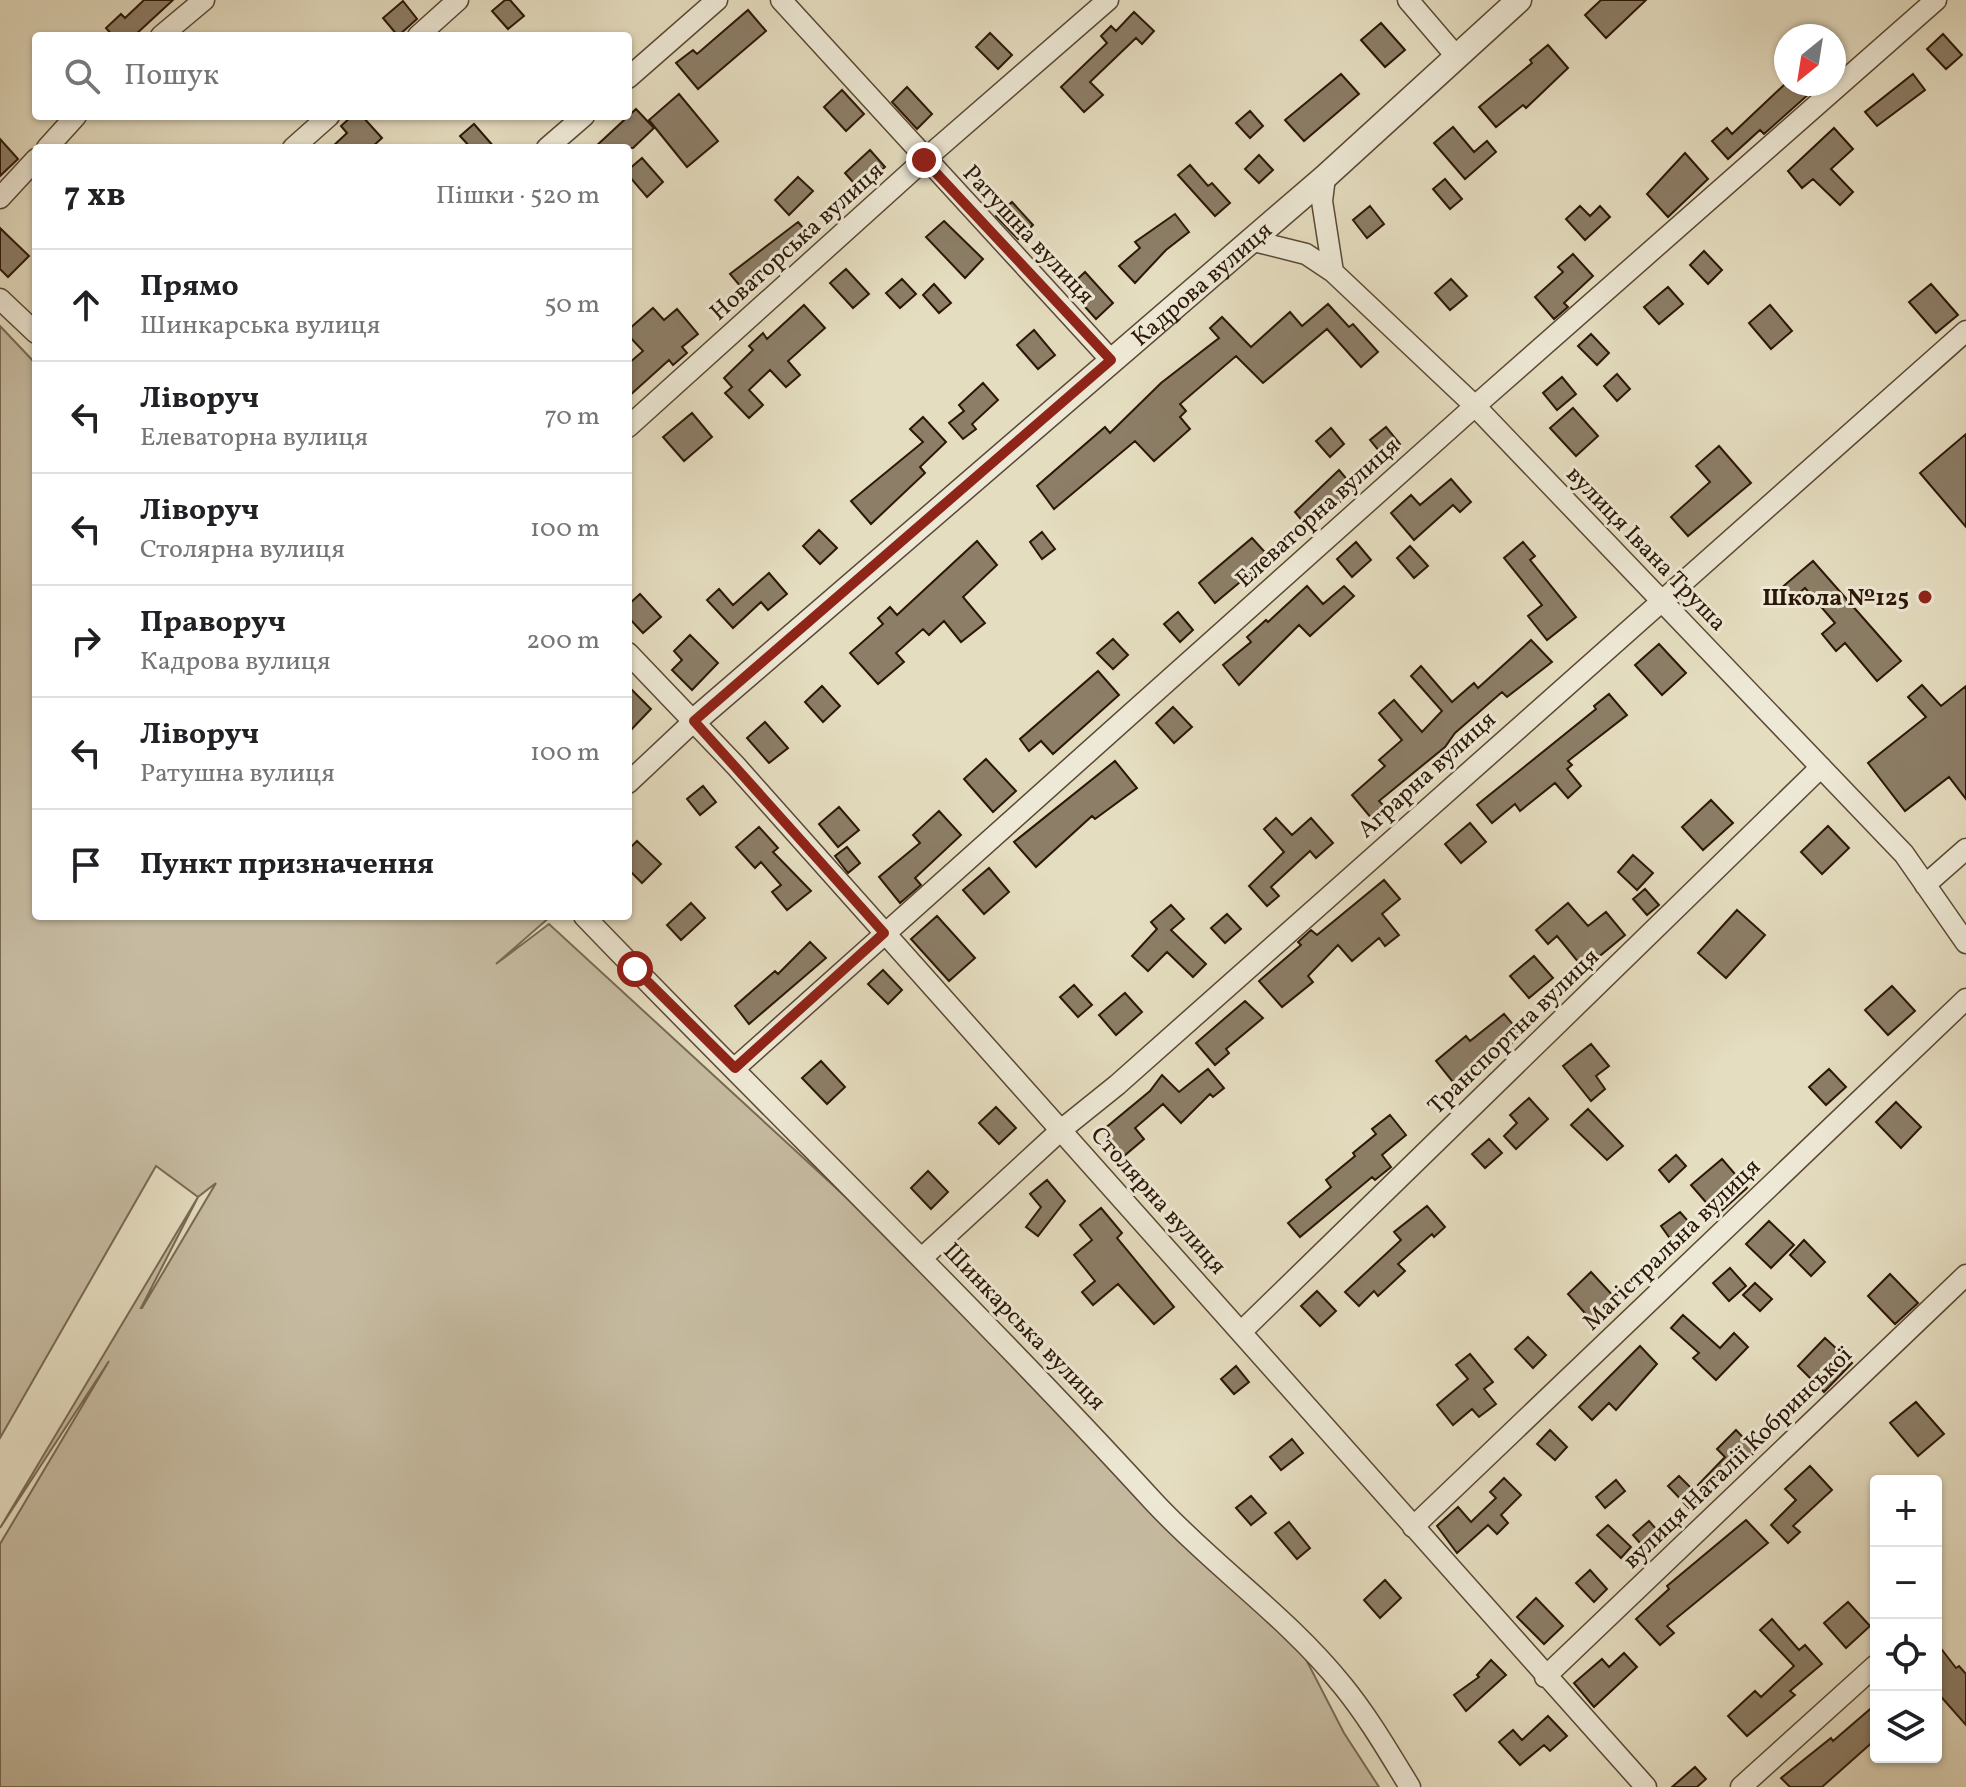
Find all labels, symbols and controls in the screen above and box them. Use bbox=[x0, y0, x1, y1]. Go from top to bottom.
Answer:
north arrow bbox=[1774, 24, 1846, 96]
search box bbox=[32, 32, 632, 120]
icon: search bbox=[60, 54, 104, 98]
text: Пошук bbox=[124, 55, 219, 97]
route end bbox=[906, 142, 942, 178]
street label: Новаторська вулиця bbox=[703, 155, 892, 330]
street label: Ратушна вулиця bbox=[954, 158, 1101, 313]
text: 7 хв bbox=[64, 173, 126, 220]
text: Пішки · 520 m bbox=[436, 178, 600, 214]
street label: Кадрова вулиця bbox=[1125, 215, 1280, 355]
text: Прямо bbox=[140, 266, 239, 308]
icon: ahead bbox=[64, 283, 108, 327]
text: 50 m bbox=[544, 287, 600, 323]
text: Шинкарська вулиця bbox=[140, 308, 380, 344]
text: Ліворуч bbox=[140, 378, 259, 420]
icon: left bbox=[64, 395, 108, 439]
text: 70 m bbox=[545, 399, 600, 435]
text: Елеваторна вулиця bbox=[140, 420, 368, 456]
street label: Елеваторна вулиця bbox=[1229, 430, 1408, 597]
street label: вулиця Івана Труша bbox=[1558, 459, 1734, 640]
text: Ліворуч bbox=[140, 490, 259, 532]
icon: left bbox=[64, 507, 108, 551]
text: 100 m bbox=[530, 511, 600, 547]
text: Столярна вулиця bbox=[140, 532, 345, 568]
place label: Школа №125 bbox=[1762, 582, 1909, 616]
marker: Школа №125 bbox=[1916, 588, 1934, 606]
text: Праворуч bbox=[140, 602, 286, 644]
icon: right bbox=[64, 619, 108, 663]
text: 200 m bbox=[526, 623, 600, 659]
text: Кадрова вулиця bbox=[140, 644, 330, 680]
street label: Аграрна вулиця bbox=[1351, 704, 1504, 847]
text: Ліворуч bbox=[140, 714, 259, 756]
icon: left bbox=[64, 731, 108, 775]
text: 100 m bbox=[530, 735, 600, 771]
text: Ратушна вулиця bbox=[140, 756, 335, 792]
icon: arrive bbox=[64, 843, 108, 887]
text: Пункт призначення bbox=[140, 844, 434, 886]
street label: Транспортна вулиця bbox=[1421, 942, 1608, 1123]
route start bbox=[617, 951, 653, 987]
street label: Столярна вулиця bbox=[1082, 1120, 1233, 1283]
street label: Магістральна вулиця bbox=[1576, 1151, 1769, 1339]
street label: Шинкарська вулиця bbox=[934, 1236, 1113, 1419]
street label: вулиця Наталії Кобринської bbox=[1616, 1340, 1861, 1577]
map controls bbox=[1870, 1475, 1942, 1763]
button: + bbox=[1870, 1475, 1942, 1547]
button: − bbox=[1870, 1547, 1942, 1619]
button: locate bbox=[1870, 1619, 1942, 1691]
button: layers bbox=[1870, 1691, 1942, 1763]

